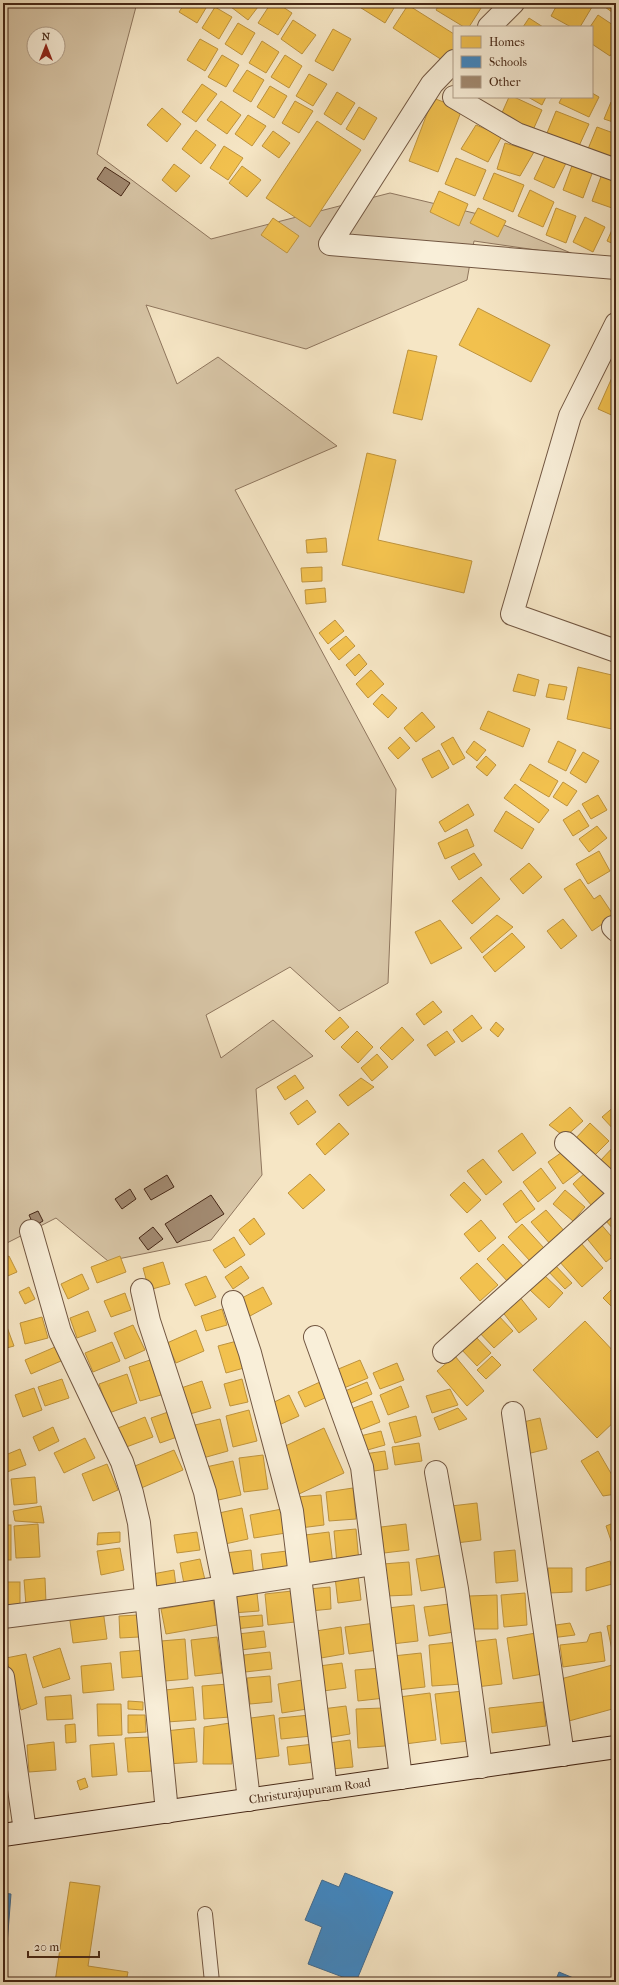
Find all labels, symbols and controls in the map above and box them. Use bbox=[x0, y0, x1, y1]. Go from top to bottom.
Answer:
north arrow bbox=[26, 26, 66, 66]
legend bbox=[453, 26, 593, 98]
text: N bbox=[42, 30, 51, 43]
text: Homes bbox=[489, 35, 525, 49]
text: Schools bbox=[489, 55, 528, 69]
text: Other bbox=[489, 75, 521, 89]
street label: Christurajupuram Road bbox=[248, 1775, 372, 1807]
scale bar bbox=[28, 1933, 99, 1959]
text: 20 m bbox=[34, 1940, 59, 1954]

